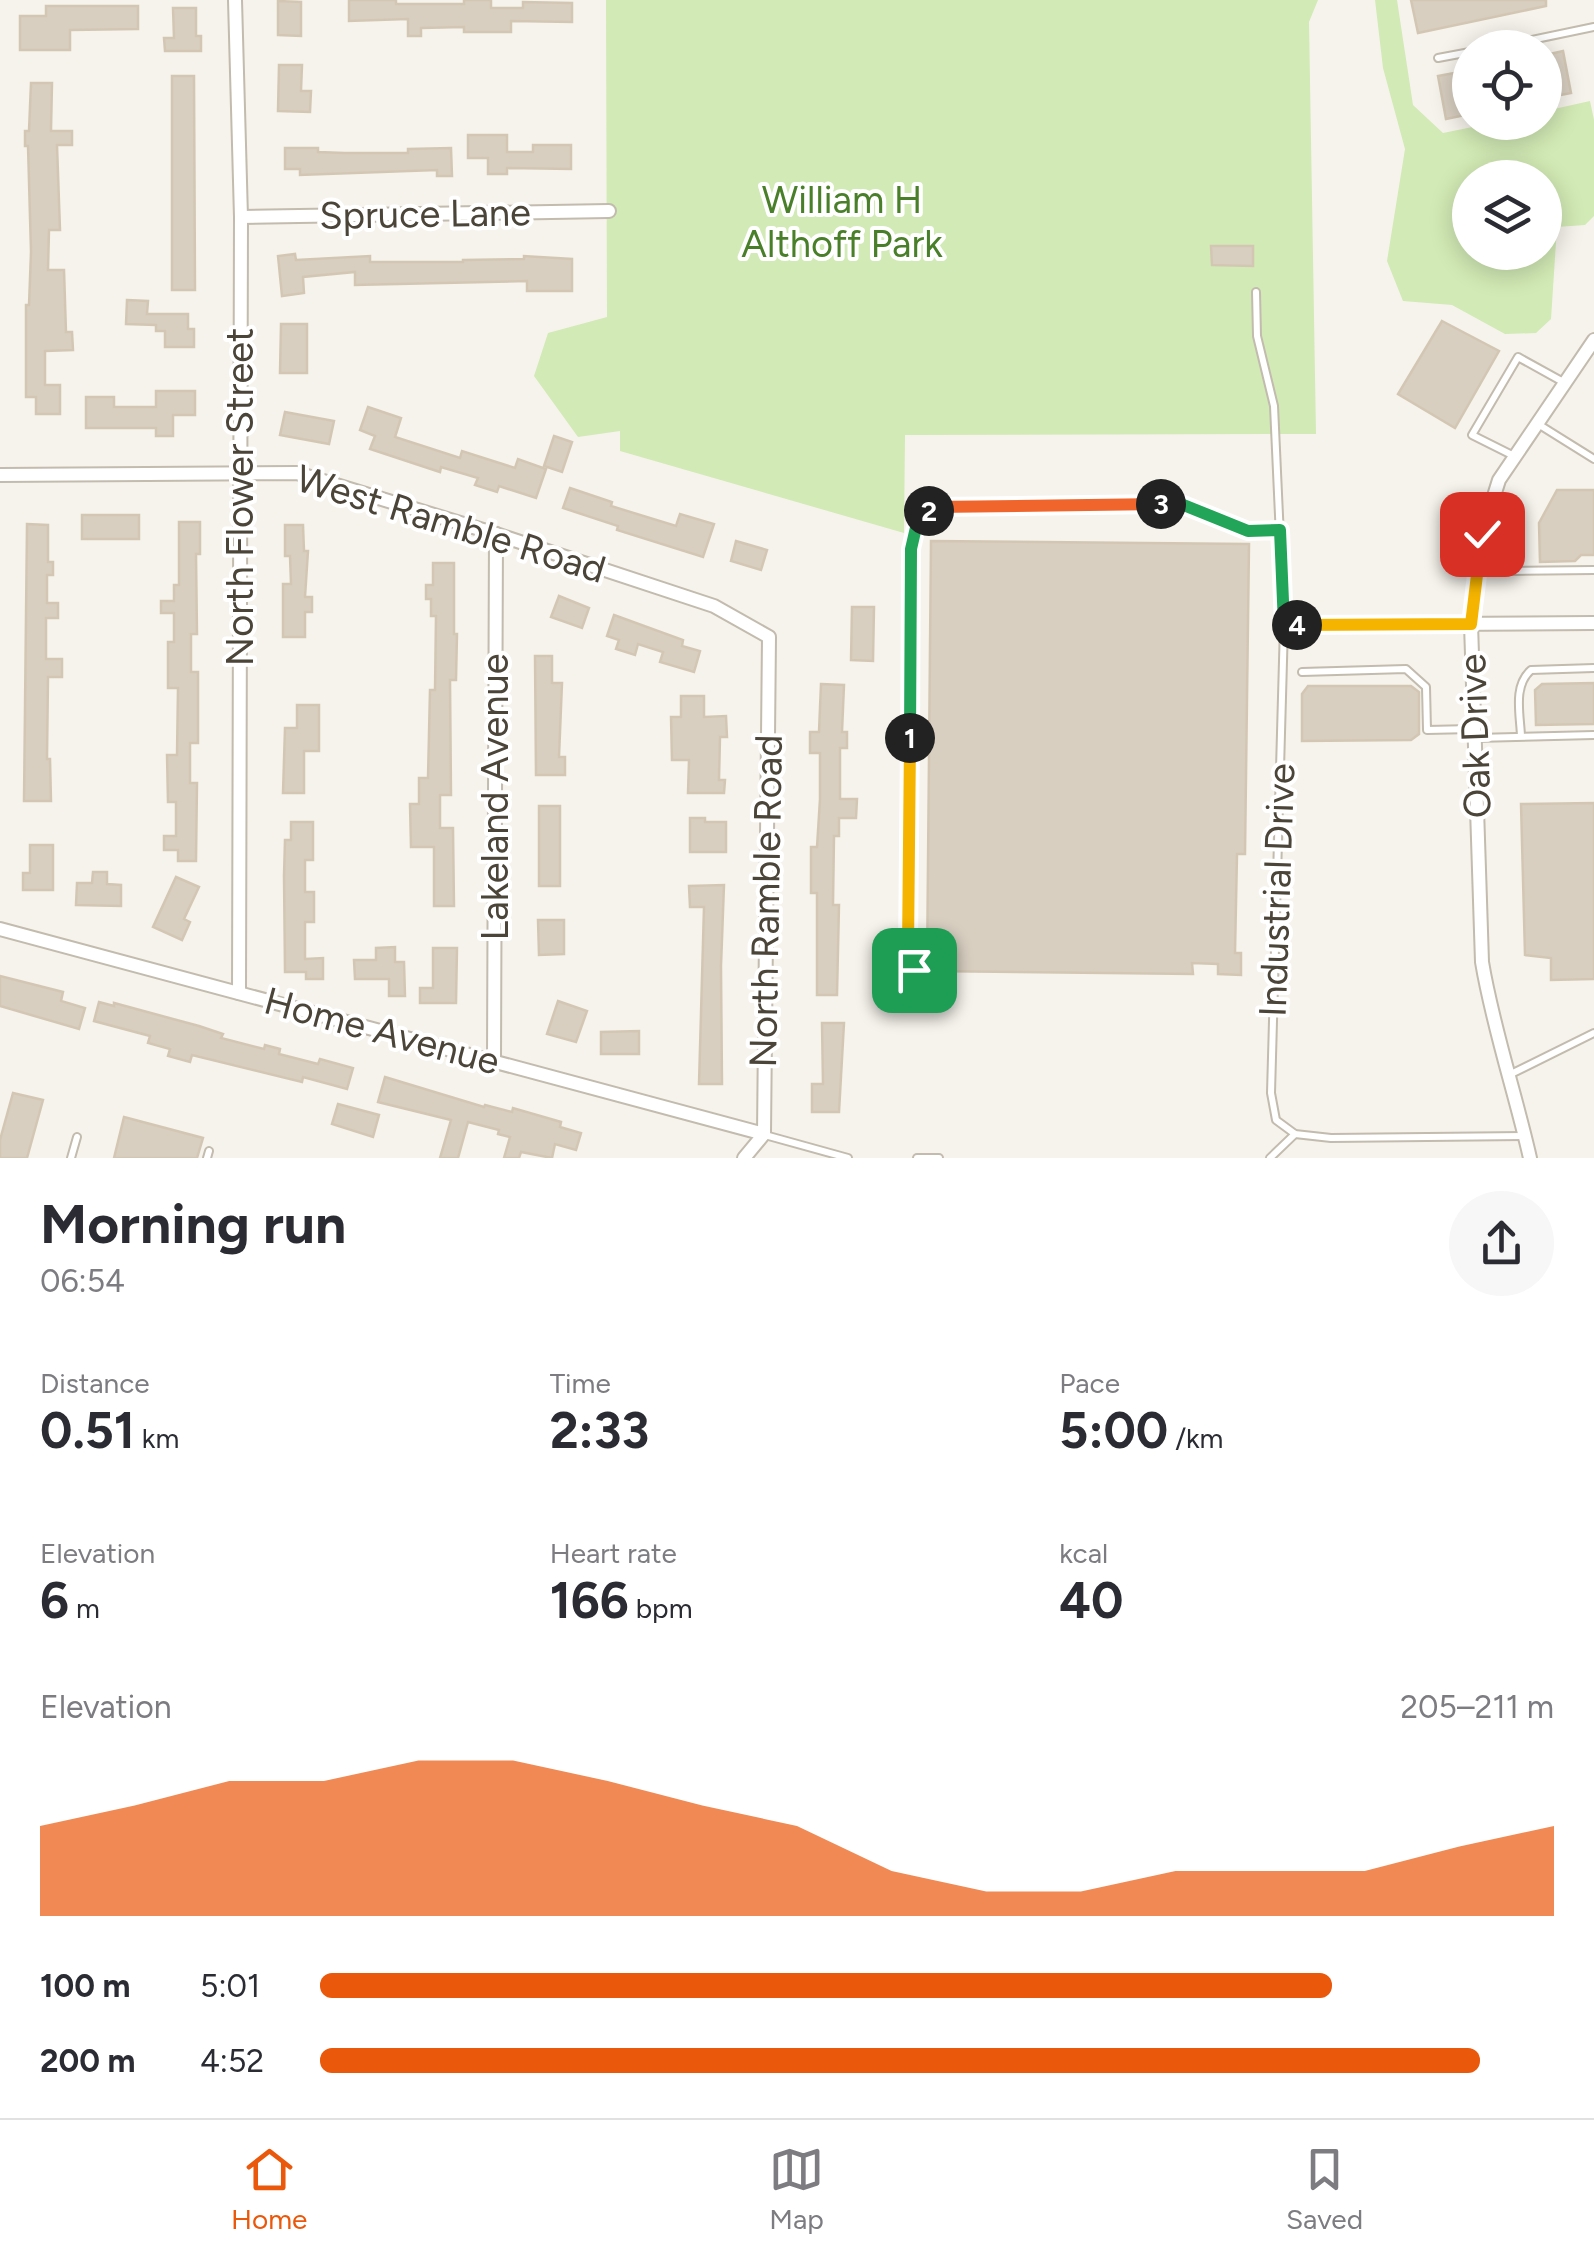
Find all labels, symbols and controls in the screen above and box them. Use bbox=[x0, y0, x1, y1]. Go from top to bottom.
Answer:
map controls bbox=[1452, 30, 1562, 270]
button: locate bbox=[1452, 30, 1562, 140]
button: layers bbox=[1452, 160, 1562, 270]
park label: William H Althoff Park bbox=[741, 177, 943, 267]
street label: Spruce Lane bbox=[319, 189, 531, 239]
street label: North Flower Street bbox=[217, 328, 263, 666]
street label: West Ramble Road bbox=[291, 455, 611, 593]
pin: 3 bbox=[1136, 479, 1186, 529]
pin: 2 bbox=[904, 486, 954, 536]
text: 3 bbox=[1153, 487, 1169, 521]
pin bbox=[1440, 492, 1525, 577]
text: 2 bbox=[921, 494, 937, 528]
icon: check bbox=[1455, 507, 1510, 562]
pin: 4 bbox=[1272, 600, 1322, 650]
text: 4 bbox=[1288, 608, 1306, 642]
street label: Lakeland Avenue bbox=[472, 653, 518, 941]
street label: Oak Drive bbox=[1449, 653, 1501, 819]
pin: 1 bbox=[885, 713, 935, 763]
text: 1 bbox=[904, 721, 916, 755]
street label: North Ramble Road bbox=[740, 734, 792, 1068]
street label: Industrial Drive bbox=[1250, 762, 1304, 1018]
pin bbox=[872, 928, 957, 1013]
icon: arrive bbox=[887, 943, 942, 998]
street label: Home Avenue bbox=[259, 978, 505, 1084]
text: Morning run bbox=[40, 1191, 346, 1257]
button: share bbox=[1449, 1191, 1554, 1296]
text: 06:54 bbox=[40, 1262, 125, 1300]
text: Distance bbox=[40, 1366, 150, 1400]
text: Time bbox=[550, 1366, 611, 1400]
text: Pace bbox=[1059, 1366, 1120, 1400]
text: 0.51 bbox=[40, 1400, 135, 1461]
text: 2:33 bbox=[550, 1400, 649, 1461]
text: 5:00 bbox=[1059, 1400, 1168, 1461]
text: km bbox=[135, 1421, 179, 1455]
text: /km bbox=[1168, 1421, 1223, 1455]
text: Elevation bbox=[40, 1536, 155, 1570]
text: Heart rate bbox=[550, 1536, 677, 1570]
text: kcal bbox=[1059, 1536, 1108, 1570]
text: 6 bbox=[40, 1570, 69, 1631]
text: 166 bbox=[550, 1570, 629, 1631]
text: 40 bbox=[1059, 1570, 1123, 1631]
text: m bbox=[69, 1591, 100, 1625]
text: bpm bbox=[629, 1591, 692, 1625]
text: Elevation bbox=[40, 1688, 172, 1726]
text: 205–211 m bbox=[1400, 1688, 1554, 1726]
text: 100 m bbox=[40, 1967, 131, 2005]
text: 5:01 bbox=[200, 1967, 260, 2005]
text: 200 m bbox=[40, 2042, 136, 2080]
text: 4:52 bbox=[200, 2042, 264, 2080]
tab: Home bbox=[231, 2142, 307, 2236]
tab: Map bbox=[769, 2142, 824, 2236]
tab: Saved bbox=[1286, 2142, 1363, 2236]

